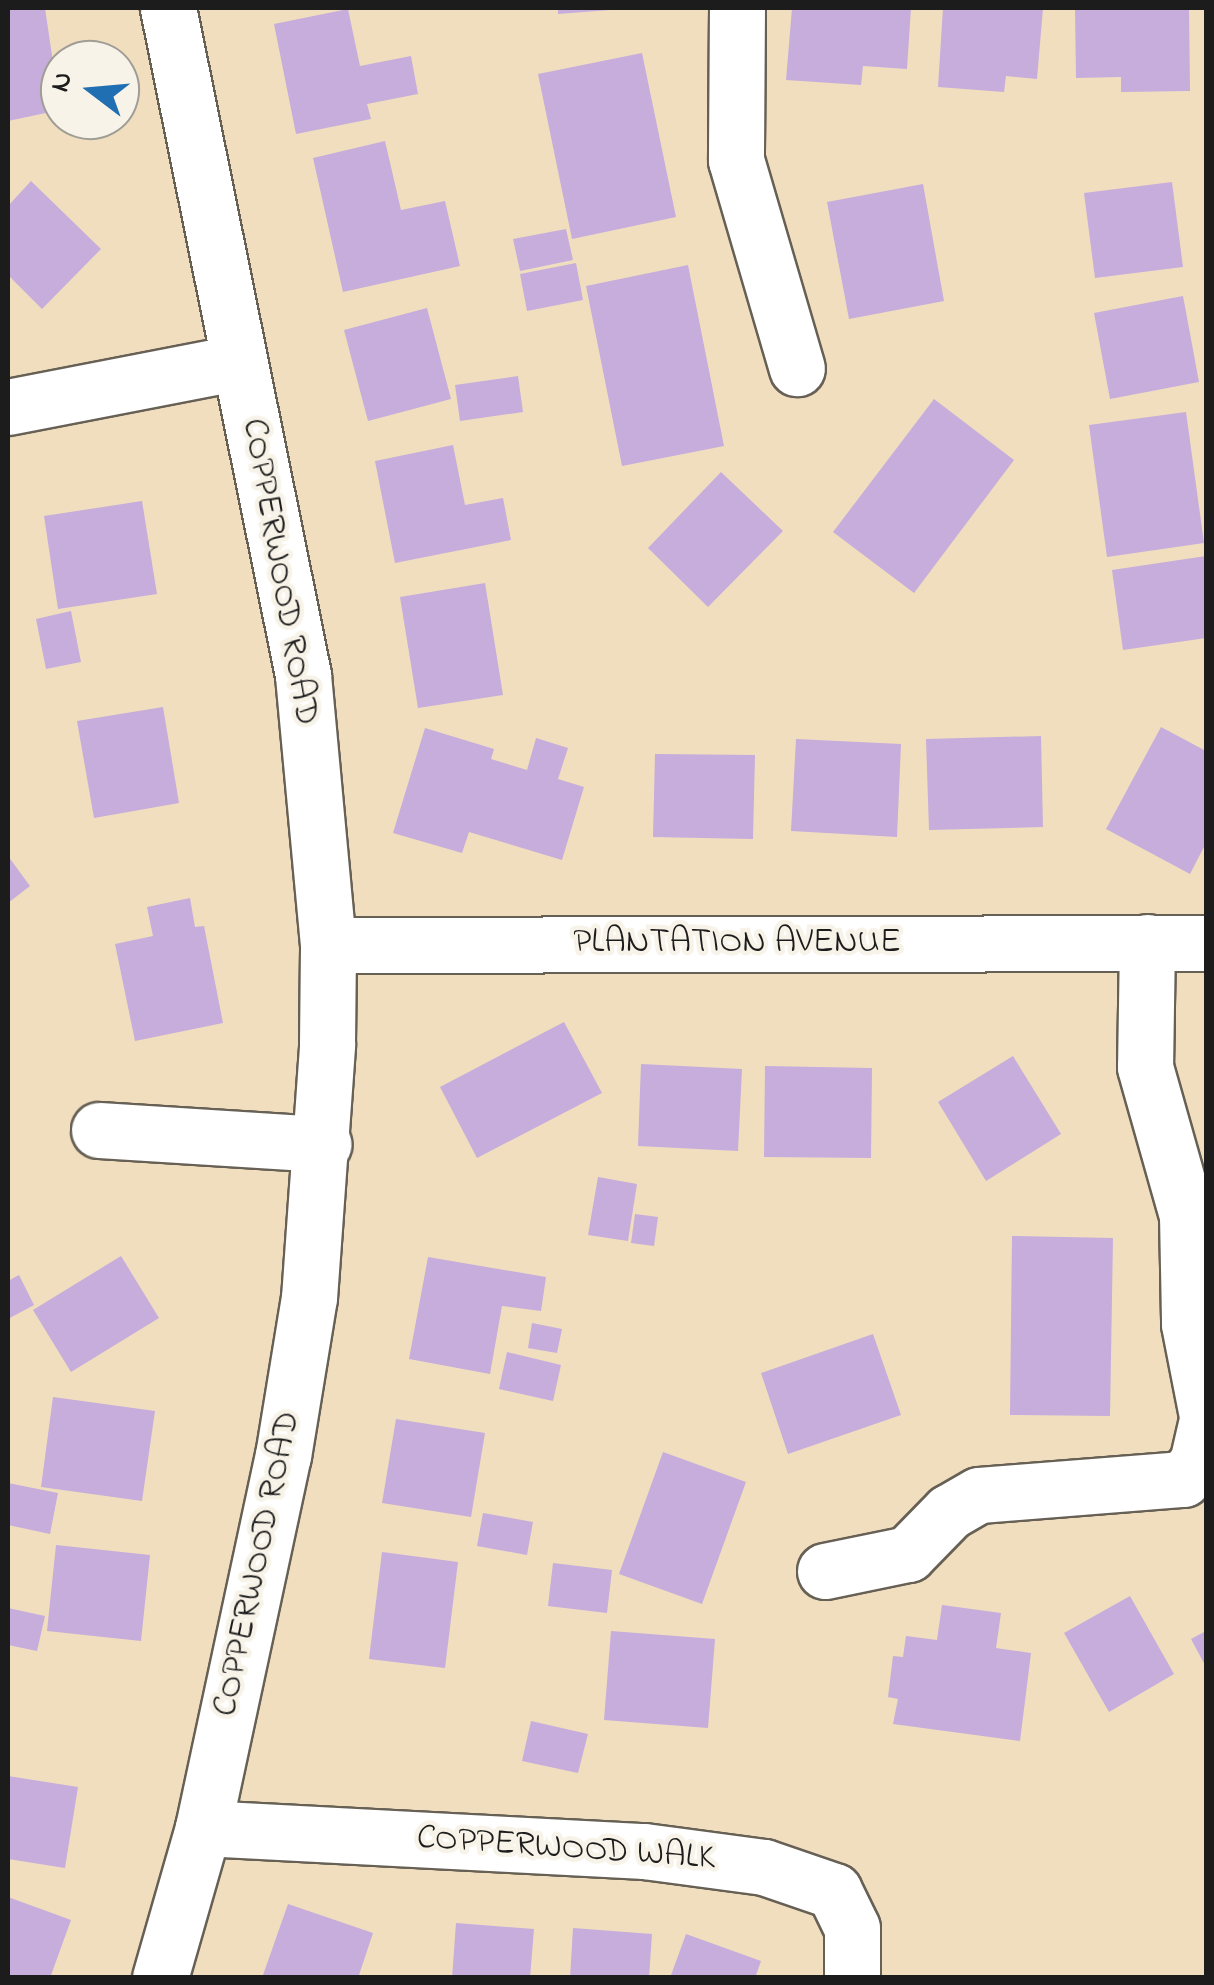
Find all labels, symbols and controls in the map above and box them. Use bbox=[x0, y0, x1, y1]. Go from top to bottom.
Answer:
north arrow bbox=[40, 40, 140, 140]
text: N bbox=[40, 67, 85, 97]
street label: COPPERWOOD ROAD bbox=[231, 415, 327, 729]
street label: PLANTATION AVENUE bbox=[573, 922, 901, 964]
street label: COPPERWOOD ROAD bbox=[205, 1408, 311, 1720]
street label: COPPERWOOD WALK bbox=[415, 1818, 717, 1880]

